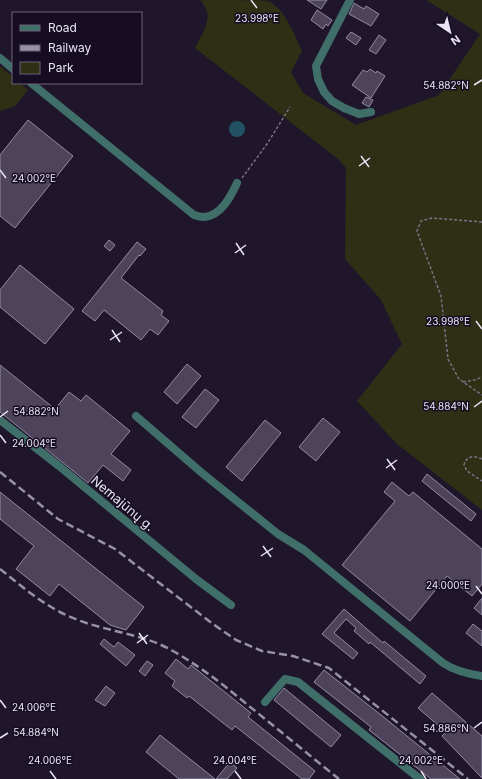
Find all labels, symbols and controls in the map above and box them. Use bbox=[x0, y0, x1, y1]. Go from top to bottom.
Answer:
legend bbox=[12, 12, 142, 84]
text: 23.998°E bbox=[235, 12, 279, 24]
north arrow bbox=[430, 12, 470, 52]
text: Road bbox=[48, 20, 77, 35]
text: N bbox=[448, 32, 463, 48]
text: Railway bbox=[48, 40, 92, 55]
text: Park bbox=[48, 60, 74, 75]
text: 54.882°N bbox=[423, 79, 469, 91]
text: 24.002°E bbox=[12, 172, 56, 184]
text: 23.998°E bbox=[426, 315, 470, 327]
text: 54.884°N bbox=[423, 400, 469, 412]
text: 54.882°N bbox=[13, 405, 59, 417]
text: 24.004°E bbox=[12, 437, 56, 449]
street label: Nemajūnų g. bbox=[88, 472, 158, 534]
text: 24.000°E bbox=[426, 579, 470, 591]
text: 24.006°E bbox=[12, 701, 56, 713]
text: 54.886°N bbox=[423, 722, 469, 734]
text: 54.884°N bbox=[13, 726, 59, 738]
text: 24.006°E bbox=[28, 754, 72, 766]
text: 24.004°E bbox=[213, 754, 257, 766]
text: 24.002°E bbox=[399, 754, 443, 766]

